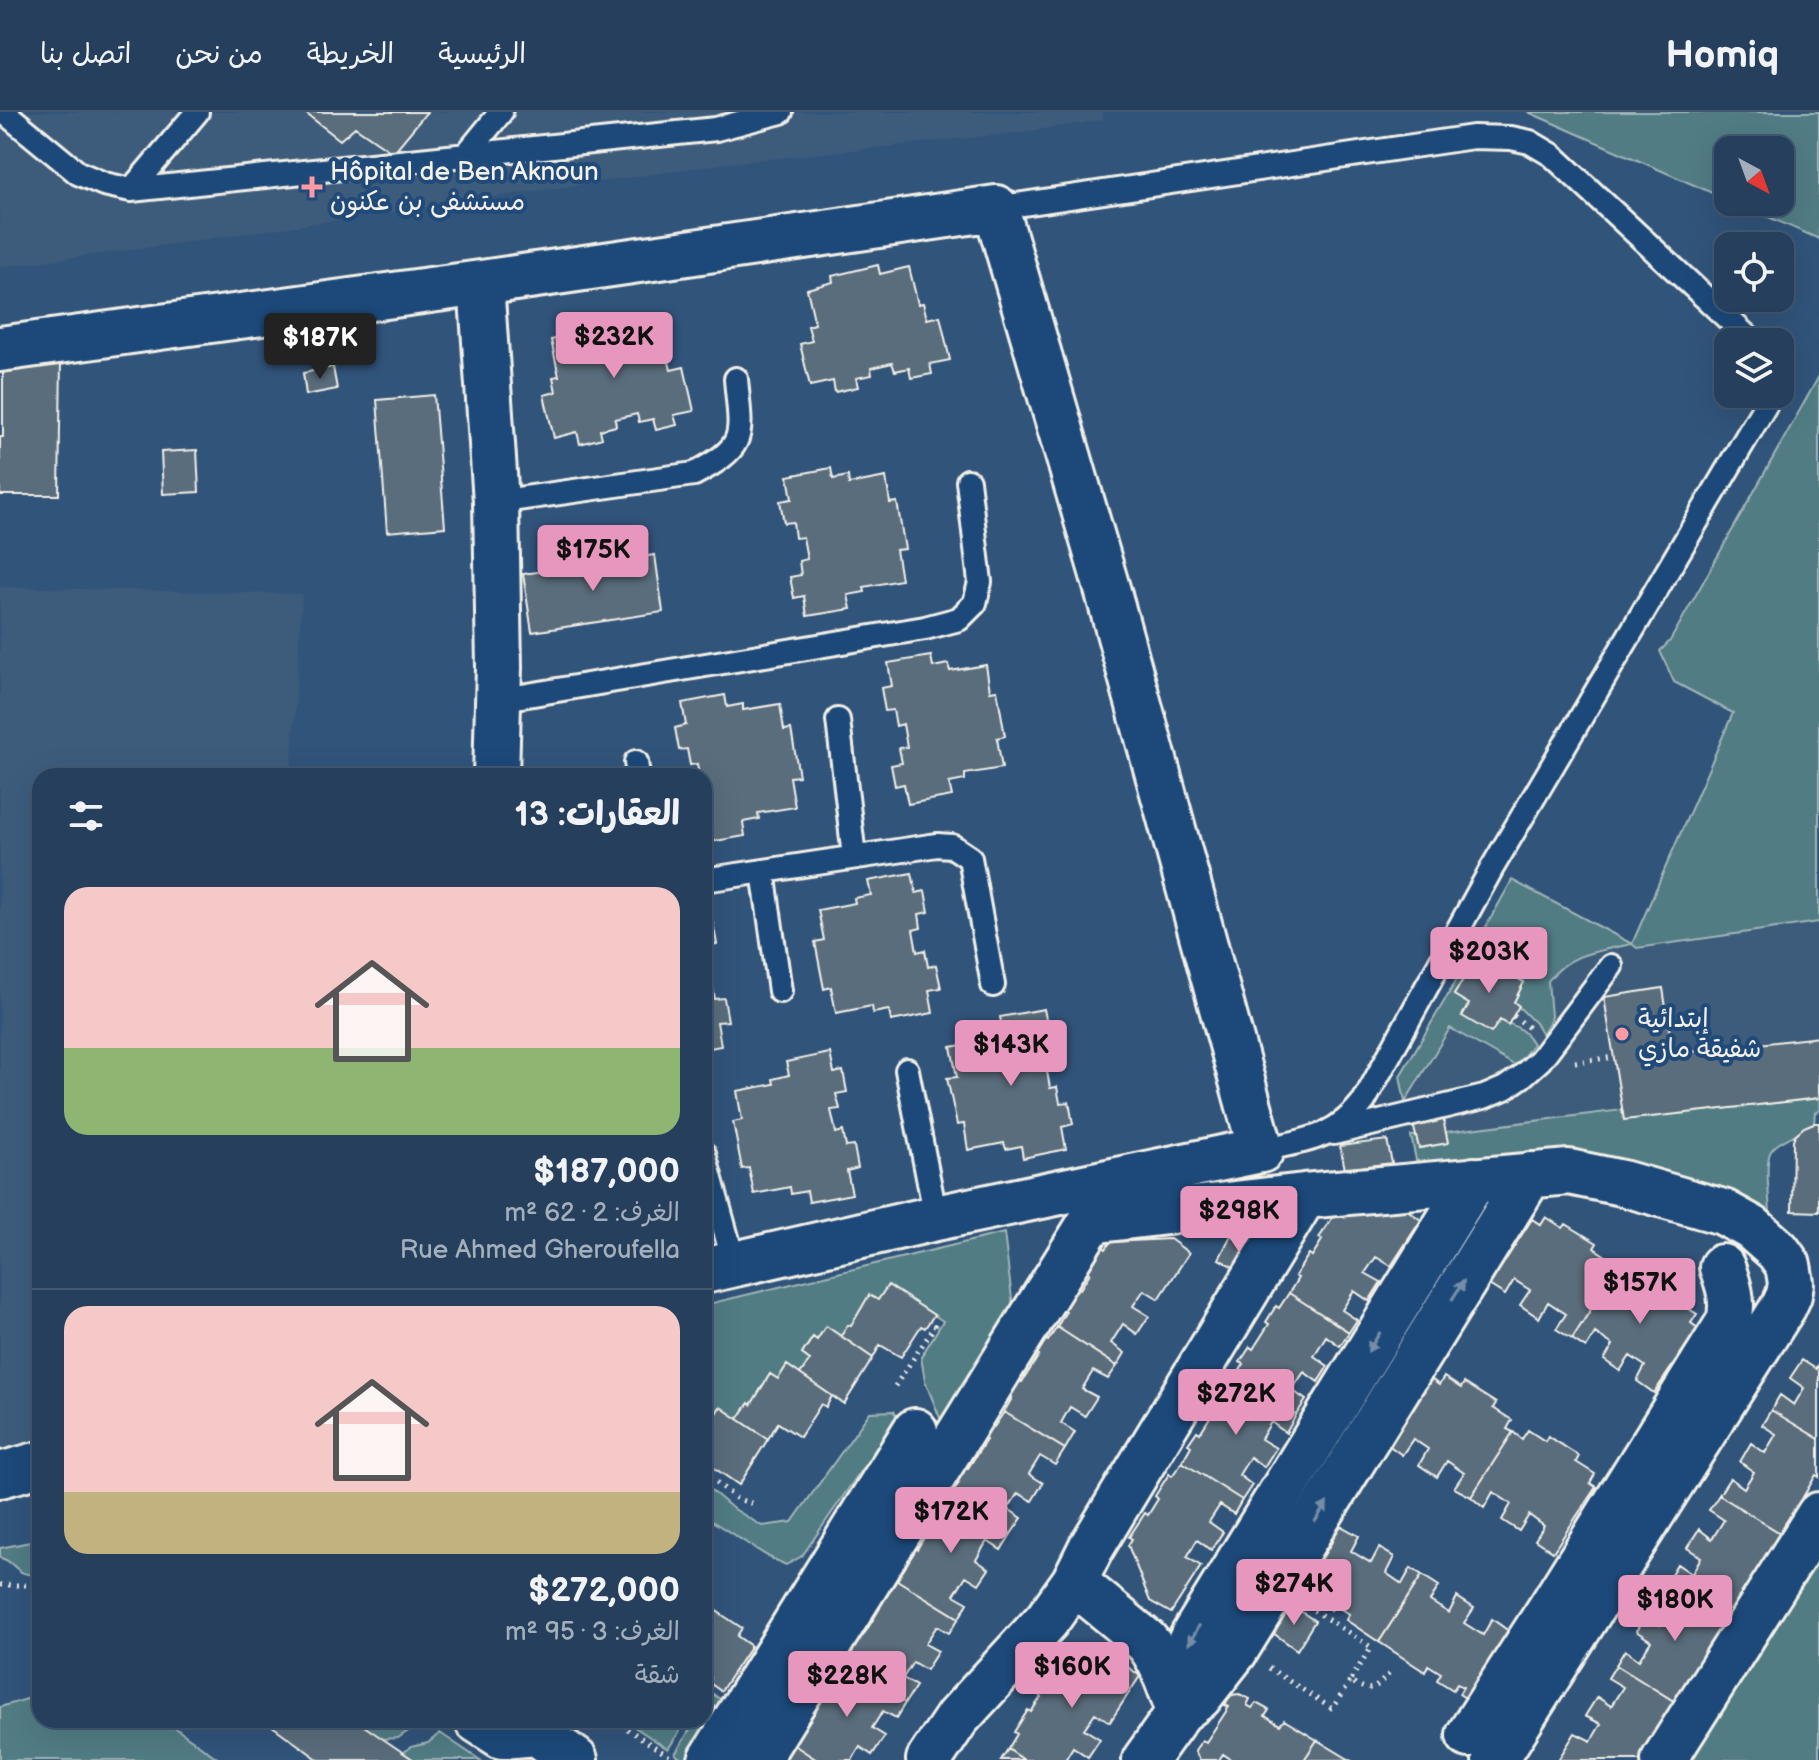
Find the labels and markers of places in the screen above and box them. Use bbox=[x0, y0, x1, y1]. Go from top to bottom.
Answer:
place label: Hôpital de Ben Aknoun مستشفى بن عكنون bbox=[330, 157, 599, 218]
marker: Hôpital de Ben Aknoun مستشفى بن عكنون bbox=[301, 176, 323, 198]
pin: $232K bbox=[558, 312, 670, 380]
pin: $187K bbox=[264, 313, 376, 381]
pin: $175K bbox=[537, 525, 649, 593]
pin: $203K bbox=[1433, 927, 1545, 995]
place label: إبتدائية شفيقة مازي bbox=[1638, 1004, 1761, 1067]
pin: $143K bbox=[955, 1020, 1067, 1088]
marker: إبتدائية شفيقة مازي bbox=[1613, 1025, 1631, 1043]
pin: $298K bbox=[1183, 1186, 1295, 1254]
pin: $157K bbox=[1584, 1258, 1696, 1326]
pin: $272K bbox=[1180, 1369, 1292, 1437]
pin: $172K bbox=[895, 1487, 1007, 1555]
pin: $274K bbox=[1238, 1559, 1350, 1627]
pin: $180K bbox=[1619, 1575, 1731, 1643]
pin: $160K bbox=[1016, 1642, 1128, 1710]
pin: $228K bbox=[791, 1651, 903, 1719]

